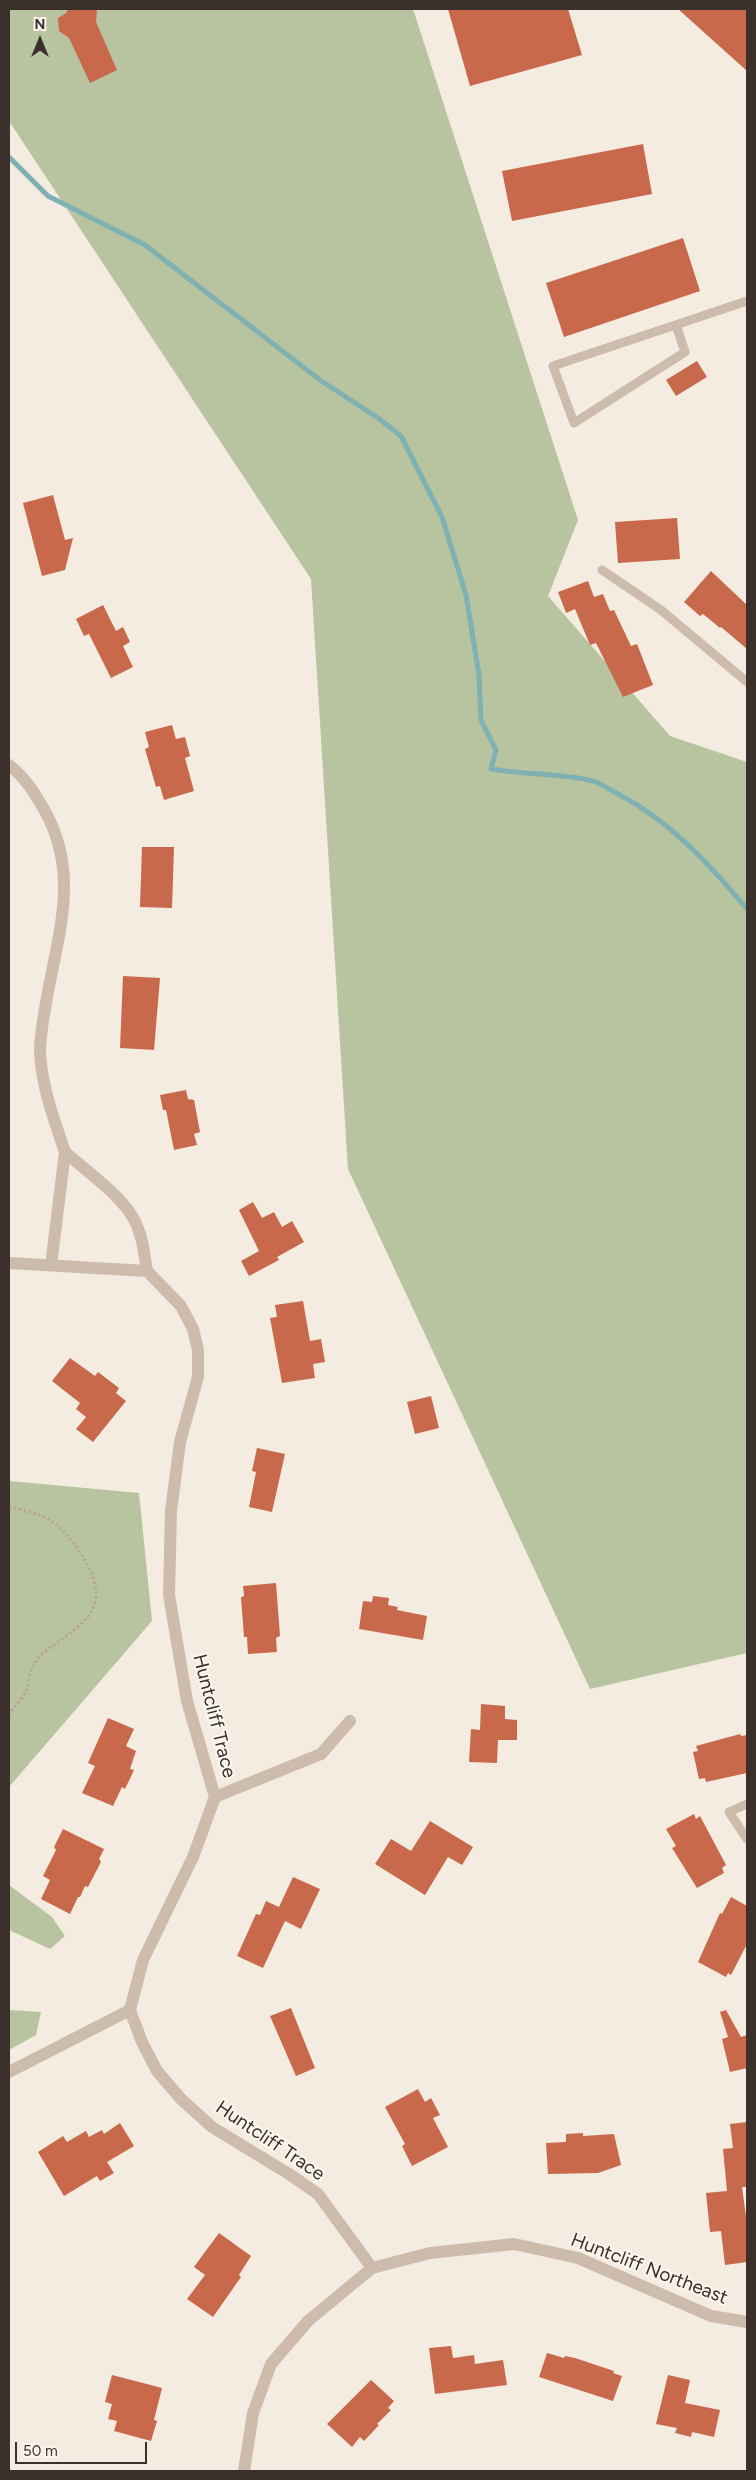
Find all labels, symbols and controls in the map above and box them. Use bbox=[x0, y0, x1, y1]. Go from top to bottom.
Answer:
north arrow bbox=[15, 15, 65, 65]
text: N bbox=[35, 16, 45, 33]
street label: Huntcliff Trace bbox=[188, 1652, 240, 1780]
street label: Huntcliff Trace bbox=[211, 2096, 329, 2186]
street label: Huntcliff Northeast bbox=[567, 2229, 731, 2309]
scale bar bbox=[18, 2432, 150, 2464]
text: 50 m bbox=[23, 2442, 58, 2460]

